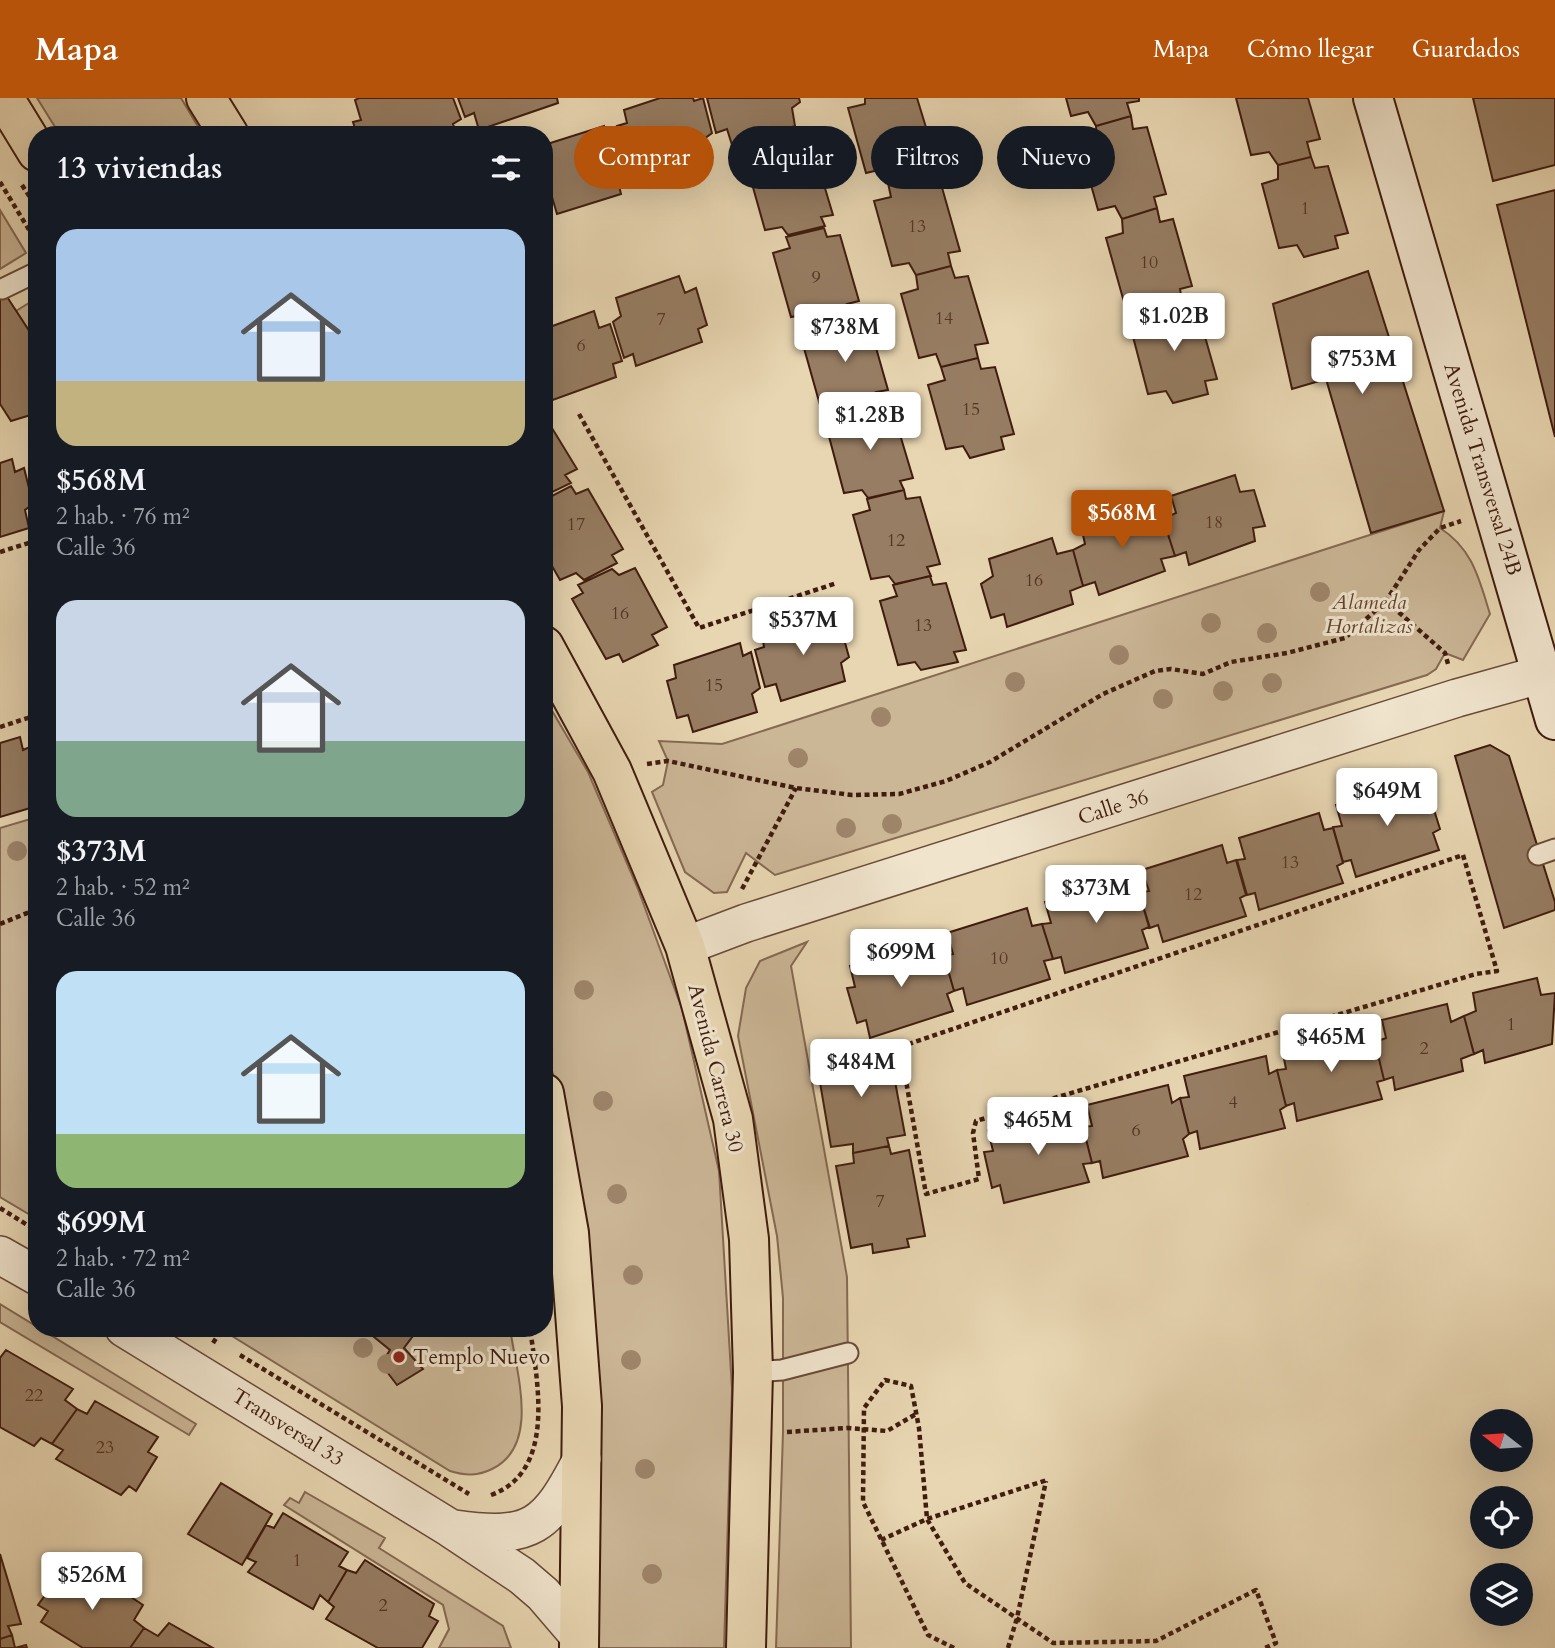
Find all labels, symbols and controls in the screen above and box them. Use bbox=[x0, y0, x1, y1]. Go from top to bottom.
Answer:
text: Mapa bbox=[35, 27, 119, 72]
text: Mapa bbox=[1153, 33, 1209, 66]
text: Cómo llegar bbox=[1247, 33, 1374, 66]
text: Guardados bbox=[1412, 33, 1520, 66]
chip: Comprar bbox=[574, 126, 714, 189]
chip: Alquilar bbox=[728, 126, 857, 189]
chip: Filtros bbox=[871, 126, 983, 189]
chip: Nuevo bbox=[997, 126, 1115, 189]
text: 13 viviendas bbox=[56, 148, 222, 189]
icon: filters bbox=[487, 149, 525, 187]
house number: 1 bbox=[1300, 196, 1310, 221]
house number: 13 bbox=[908, 214, 926, 239]
house number: 10 bbox=[1140, 250, 1158, 275]
house number: 9 bbox=[811, 265, 821, 290]
icon: home bbox=[228, 274, 354, 400]
pin: $1.02B bbox=[1117, 294, 1231, 353]
text: $1.02B bbox=[1139, 300, 1209, 331]
pin: $738M bbox=[796, 304, 894, 364]
house number: 14 bbox=[935, 306, 953, 331]
house number: 7 bbox=[656, 307, 666, 332]
text: $738M bbox=[810, 311, 880, 342]
house number: 6 bbox=[576, 333, 586, 358]
pin: $753M bbox=[1313, 336, 1411, 396]
text: $753M bbox=[1327, 343, 1397, 374]
street label: Avenida Transversal 24B bbox=[1436, 359, 1529, 579]
pin: $1.28B bbox=[813, 392, 927, 452]
house number: 15 bbox=[962, 397, 980, 422]
text: $1.28B bbox=[835, 399, 905, 430]
text: $568M bbox=[56, 460, 147, 501]
pin: $568M bbox=[1073, 490, 1171, 550]
text: $568M bbox=[1087, 497, 1157, 528]
text: 2 hab. · 76 m² bbox=[56, 501, 190, 532]
house number: 18 bbox=[1205, 510, 1223, 535]
house number: 17 bbox=[567, 512, 585, 537]
house number: 12 bbox=[887, 528, 905, 553]
text: Calle 36 bbox=[56, 532, 135, 563]
house number: 16 bbox=[1025, 568, 1043, 593]
park label: Alameda Hortalizas bbox=[1325, 588, 1413, 641]
pin: $537M bbox=[754, 598, 852, 657]
house number: 16 bbox=[611, 601, 629, 626]
text: $537M bbox=[768, 604, 838, 635]
house number: 13 bbox=[914, 613, 932, 638]
icon: home bbox=[228, 645, 354, 771]
house number: 15 bbox=[705, 673, 723, 698]
pin: $649M bbox=[1338, 768, 1436, 828]
text: $649M bbox=[1352, 775, 1422, 806]
street label: Calle 36 bbox=[1074, 782, 1152, 832]
text: $373M bbox=[56, 831, 147, 872]
house number: 13 bbox=[1281, 850, 1299, 875]
pin: $373M bbox=[1047, 866, 1145, 925]
text: 2 hab. · 52 m² bbox=[56, 872, 190, 903]
text: $373M bbox=[1061, 872, 1131, 903]
house number: 12 bbox=[1184, 882, 1202, 907]
text: Calle 36 bbox=[56, 903, 135, 934]
pin: $699M bbox=[852, 930, 950, 989]
text: $699M bbox=[866, 936, 936, 967]
house number: 10 bbox=[990, 946, 1008, 971]
street label: Avenida Carrera 30 bbox=[681, 981, 750, 1155]
house number: 1 bbox=[1506, 1012, 1516, 1037]
pin: $465M bbox=[1282, 1014, 1380, 1074]
icon: home bbox=[228, 1016, 354, 1142]
text: $465M bbox=[1296, 1021, 1366, 1052]
house number: 2 bbox=[1419, 1036, 1429, 1061]
pin: $484M bbox=[812, 1040, 910, 1099]
text: $484M bbox=[826, 1046, 896, 1077]
house number: 4 bbox=[1228, 1090, 1238, 1115]
pin: $465M bbox=[989, 1098, 1087, 1157]
text: $465M bbox=[1003, 1104, 1073, 1135]
house number: 6 bbox=[1131, 1118, 1141, 1143]
house number: 7 bbox=[875, 1189, 885, 1214]
text: $699M bbox=[56, 1202, 147, 1243]
text: 2 hab. · 72 m² bbox=[56, 1243, 190, 1274]
text: Calle 36 bbox=[56, 1274, 135, 1305]
place label: Templo Nuevo bbox=[413, 1343, 550, 1372]
marker: Templo Nuevo bbox=[391, 1349, 407, 1365]
street label: Transversal 33 bbox=[226, 1381, 349, 1474]
house number: 22 bbox=[25, 1383, 43, 1408]
north arrow bbox=[1470, 1409, 1533, 1472]
map controls bbox=[1470, 1409, 1533, 1626]
house number: 23 bbox=[96, 1435, 114, 1460]
button: locate bbox=[1470, 1486, 1533, 1549]
house number: 1 bbox=[292, 1548, 302, 1573]
pin: $526M bbox=[43, 1552, 141, 1612]
text: $526M bbox=[57, 1559, 127, 1590]
button: layers bbox=[1470, 1563, 1533, 1626]
house number: 2 bbox=[378, 1593, 388, 1618]

